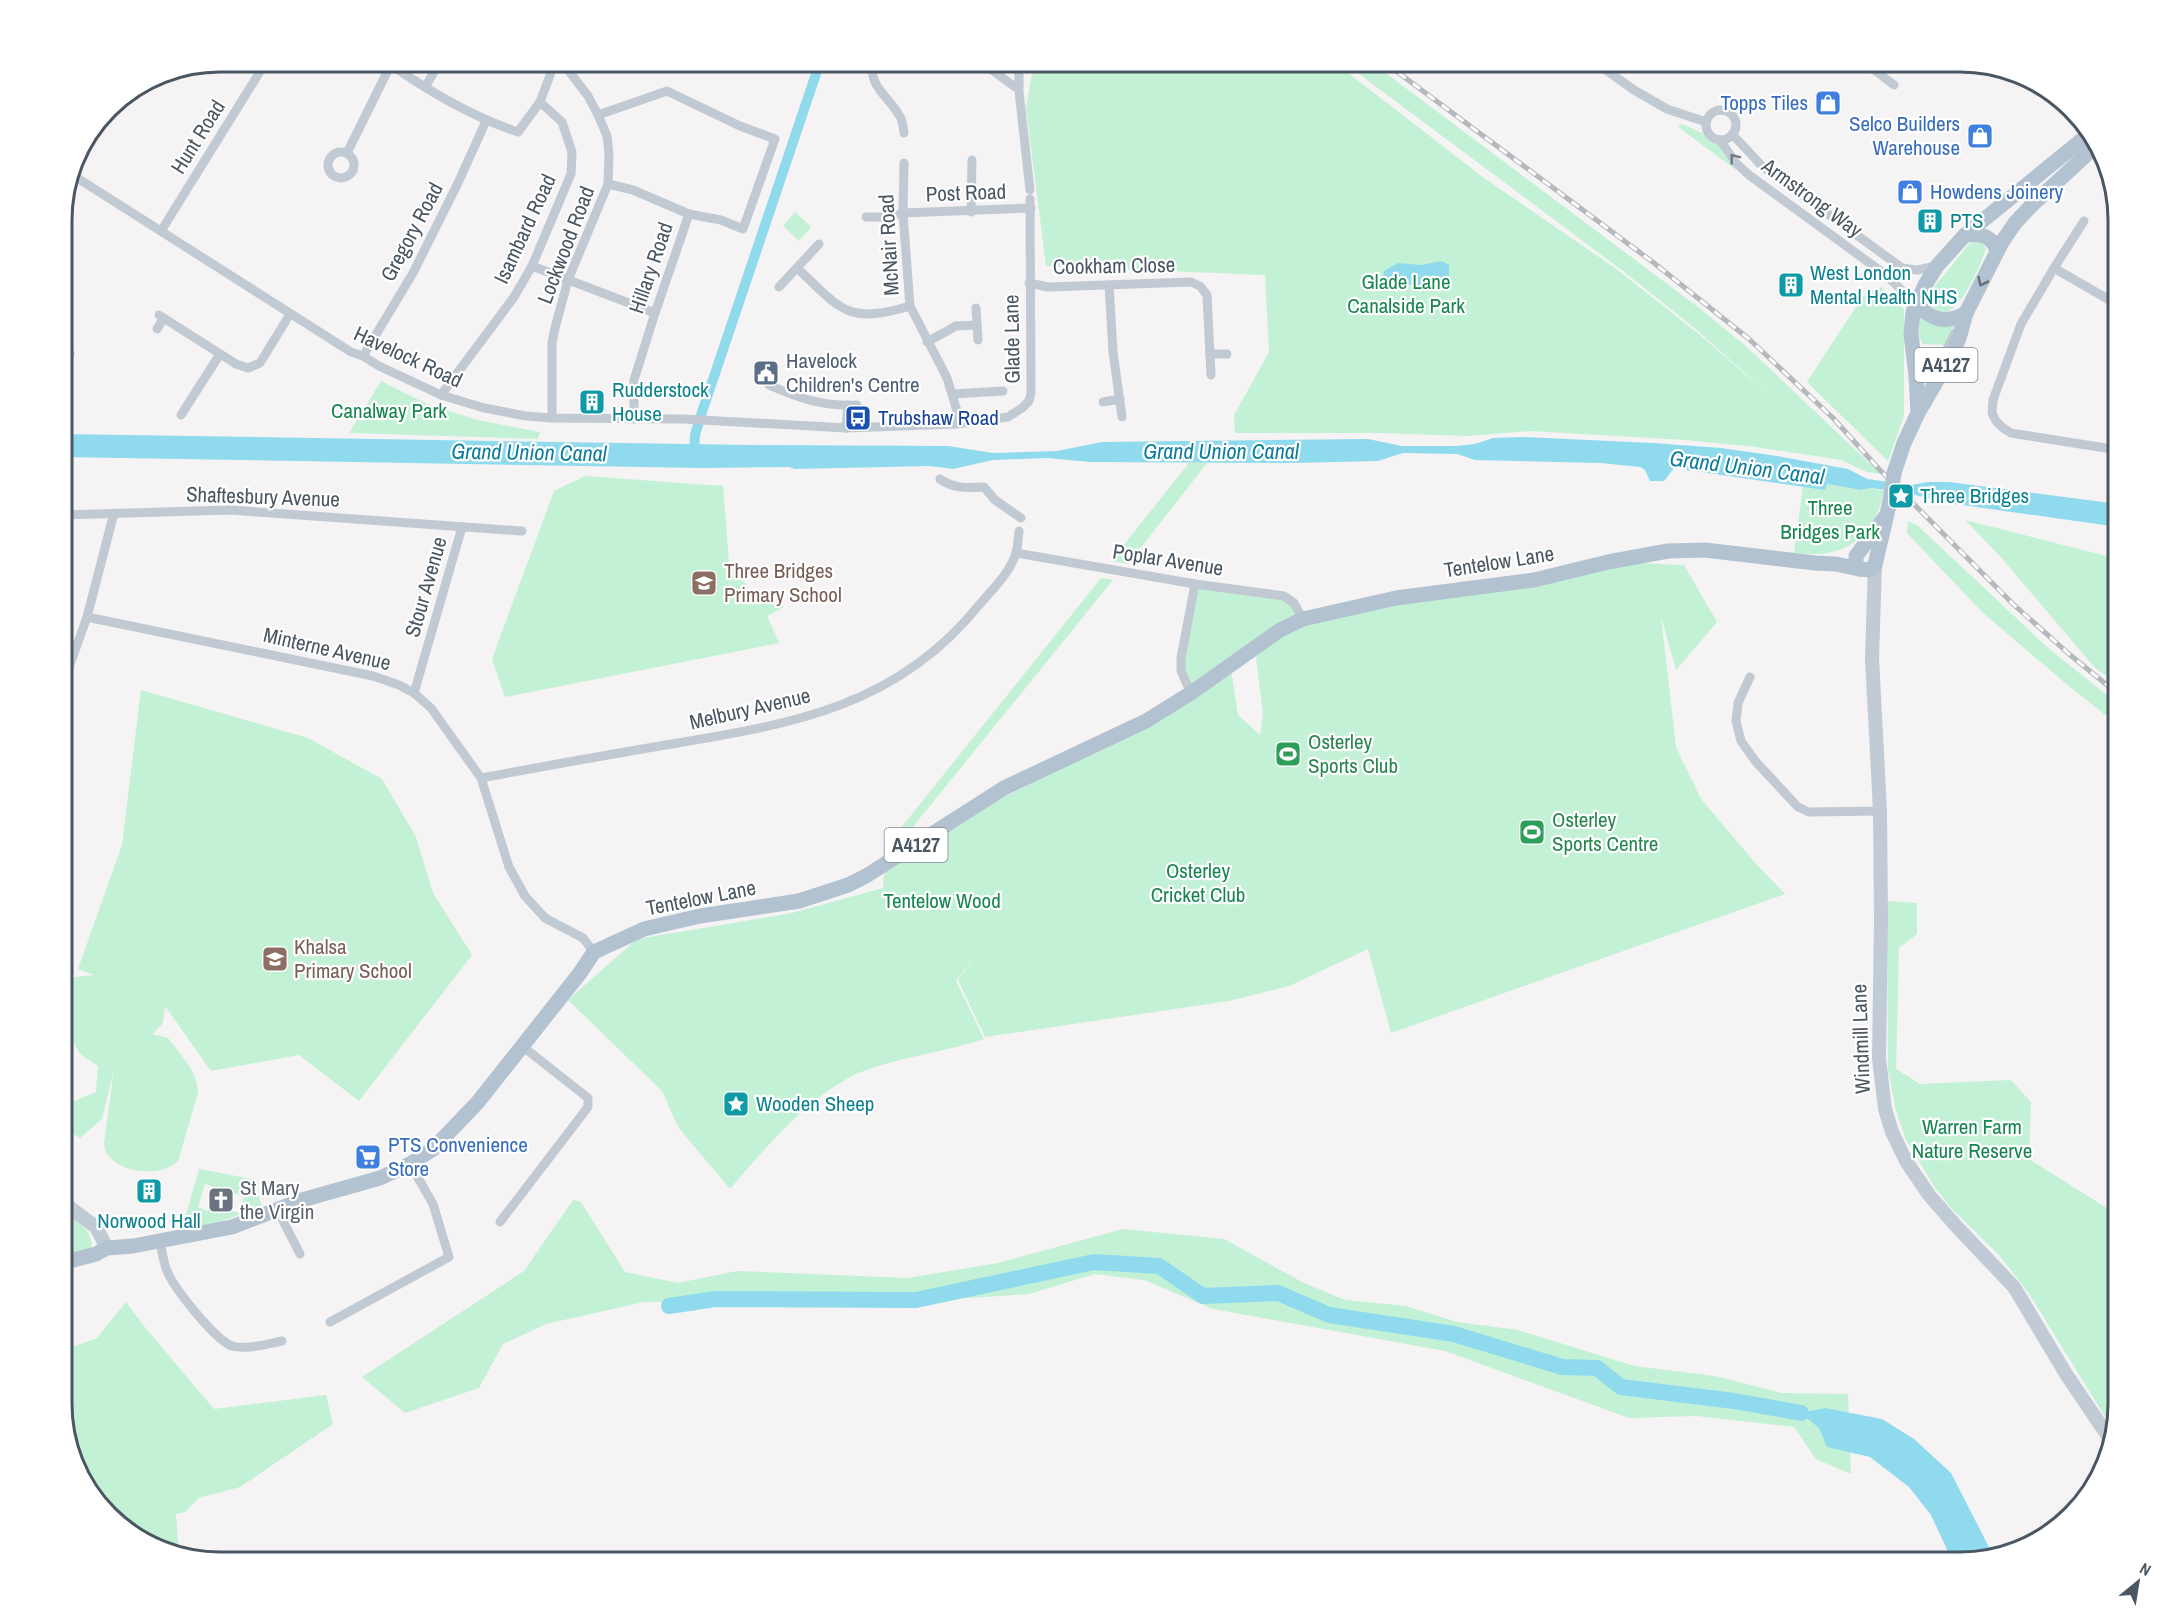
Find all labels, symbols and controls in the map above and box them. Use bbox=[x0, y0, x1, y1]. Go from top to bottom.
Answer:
place label: Topps Tiles bbox=[1721, 88, 1808, 117]
shop icon: Topps Tiles bbox=[1813, 88, 1843, 118]
street label: Hunt Road bbox=[163, 94, 232, 179]
place label: Selco Builders Warehouse bbox=[1849, 109, 1960, 162]
shop icon: Selco Builders Warehouse bbox=[1965, 121, 1995, 151]
street label: Armstrong Way bbox=[1755, 151, 1869, 244]
one-way arrow bbox=[1730, 154, 1741, 165]
street label: Isambard Road bbox=[487, 169, 563, 288]
street label: Gregory Road bbox=[373, 177, 450, 286]
street label: Post Road bbox=[925, 177, 1007, 208]
shop icon: Howdens Joinery bbox=[1895, 177, 1925, 207]
place label: Howdens Joinery bbox=[1930, 177, 2063, 206]
street label: Lockwood Road bbox=[530, 182, 601, 308]
street label: McNair Road bbox=[871, 194, 906, 296]
building icon: PTS bbox=[1915, 206, 1945, 236]
place label: PTS bbox=[1950, 206, 1984, 235]
street label: Hillary Road bbox=[621, 218, 680, 317]
street label: Cookham Close bbox=[1052, 250, 1175, 281]
place label: West London Mental Health NHS bbox=[1810, 258, 1957, 311]
park label: Glade Lane Canalside Park bbox=[1347, 267, 1465, 320]
building icon: West London Mental Health NHS bbox=[1776, 270, 1806, 300]
one-way arrow bbox=[1977, 276, 1989, 287]
street label: Glade Lane bbox=[996, 294, 1027, 384]
street label: Havelock Road bbox=[349, 319, 467, 394]
place label: Havelock Children's Centre bbox=[786, 346, 919, 399]
road number: A4127 bbox=[1914, 348, 1978, 382]
public building icon: Havelock Children's Centre bbox=[751, 358, 781, 388]
place label: Rudderstock House bbox=[612, 375, 709, 428]
building icon: Rudderstock House bbox=[577, 387, 607, 417]
park label: Canalway Park bbox=[331, 396, 447, 425]
bus stop icon: Trubshaw Road bbox=[843, 403, 873, 433]
place label: Trubshaw Road bbox=[878, 403, 999, 432]
water label: Grand Union Canal bbox=[451, 436, 608, 468]
water label: Grand Union Canal bbox=[1143, 436, 1300, 466]
water label: Grand Union Canal bbox=[1668, 443, 1827, 491]
street label: Shaftesbury Avenue bbox=[186, 479, 340, 514]
place icon: Three Bridges bbox=[1886, 481, 1916, 511]
place label: Three Bridges bbox=[1920, 481, 2029, 510]
park label: Three Bridges Park bbox=[1780, 493, 1880, 546]
street label: Stour Avenue bbox=[397, 533, 454, 640]
street label: Poplar Avenue bbox=[1111, 536, 1226, 583]
street label: Tentelow Lane bbox=[1442, 538, 1556, 585]
place label: Three Bridges Primary School bbox=[724, 556, 842, 609]
school or university icon: Three Bridges Primary School bbox=[689, 568, 719, 598]
street label: Minterne Avenue bbox=[261, 620, 394, 677]
street label: Melbury Avenue bbox=[687, 681, 813, 736]
place label: Osterley Sports Club bbox=[1308, 727, 1398, 780]
sports icon: Osterley Sports Club bbox=[1273, 739, 1303, 769]
place label: Osterley Sports Centre bbox=[1552, 805, 1658, 858]
sports icon: Osterley Sports Centre bbox=[1517, 817, 1547, 847]
road number: A4127 bbox=[884, 828, 948, 862]
park label: Osterley Cricket Club bbox=[1151, 856, 1245, 909]
street label: Tentelow Lane bbox=[644, 873, 758, 922]
park label: Tentelow Wood bbox=[883, 886, 1001, 915]
place label: Khalsa Primary School bbox=[294, 932, 412, 985]
school or university icon: Khalsa Primary School bbox=[260, 944, 290, 974]
street label: Windmill Lane bbox=[1844, 984, 1877, 1095]
place icon: Wooden Sheep bbox=[721, 1089, 751, 1119]
place label: Wooden Sheep bbox=[756, 1089, 874, 1118]
park label: Warren Farm Nature Reserve bbox=[1912, 1112, 2032, 1165]
place label: PTS Convenience Store bbox=[388, 1130, 528, 1183]
supermarket icon: PTS Convenience Store bbox=[353, 1142, 383, 1172]
place label: St Mary the Virgin bbox=[240, 1173, 314, 1226]
building icon: Norwood Hall bbox=[134, 1176, 164, 1206]
church icon: St Mary the Virgin bbox=[206, 1185, 236, 1215]
place label: Norwood Hall bbox=[97, 1206, 201, 1235]
north arrow bbox=[2108, 1552, 2168, 1612]
text: N bbox=[2136, 1557, 2155, 1581]

